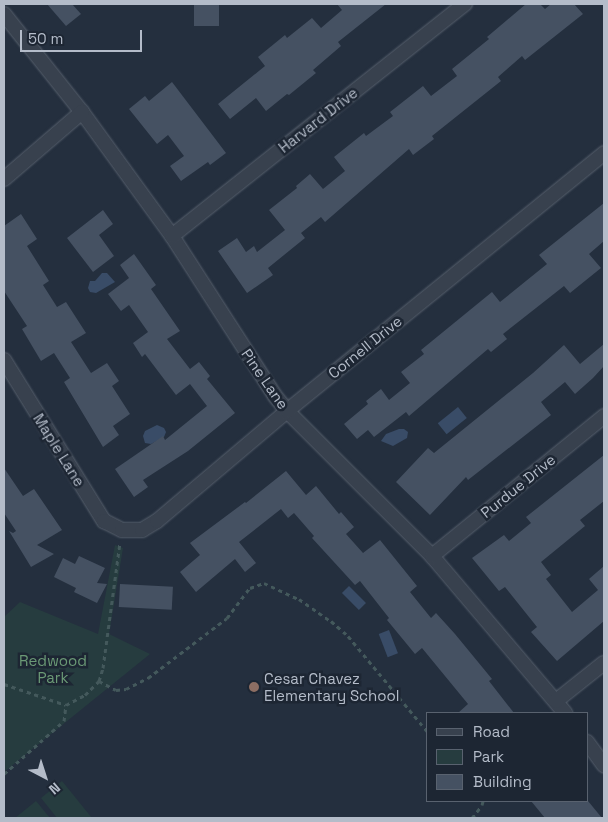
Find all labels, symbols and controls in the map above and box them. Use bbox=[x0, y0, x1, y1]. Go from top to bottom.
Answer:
scale bar bbox=[22, 20, 145, 52]
text: 50 m bbox=[28, 29, 63, 48]
street label: Harvard Drive bbox=[275, 84, 361, 156]
street label: Cornell Drive bbox=[324, 312, 406, 382]
street label: Pine Lane bbox=[238, 345, 292, 413]
street label: Maple Lane bbox=[29, 410, 89, 490]
street label: Purdue Drive bbox=[477, 450, 559, 522]
park label: Redwood Park bbox=[19, 651, 87, 686]
place label: Cesar Chavez Elementary School bbox=[264, 669, 400, 704]
marker: Cesar Chavez Elementary School bbox=[248, 681, 260, 693]
legend bbox=[426, 712, 588, 802]
text: Road bbox=[473, 722, 510, 741]
text: Park bbox=[473, 747, 504, 766]
north arrow bbox=[20, 752, 70, 802]
text: Building bbox=[473, 772, 532, 791]
text: N bbox=[45, 779, 64, 798]

